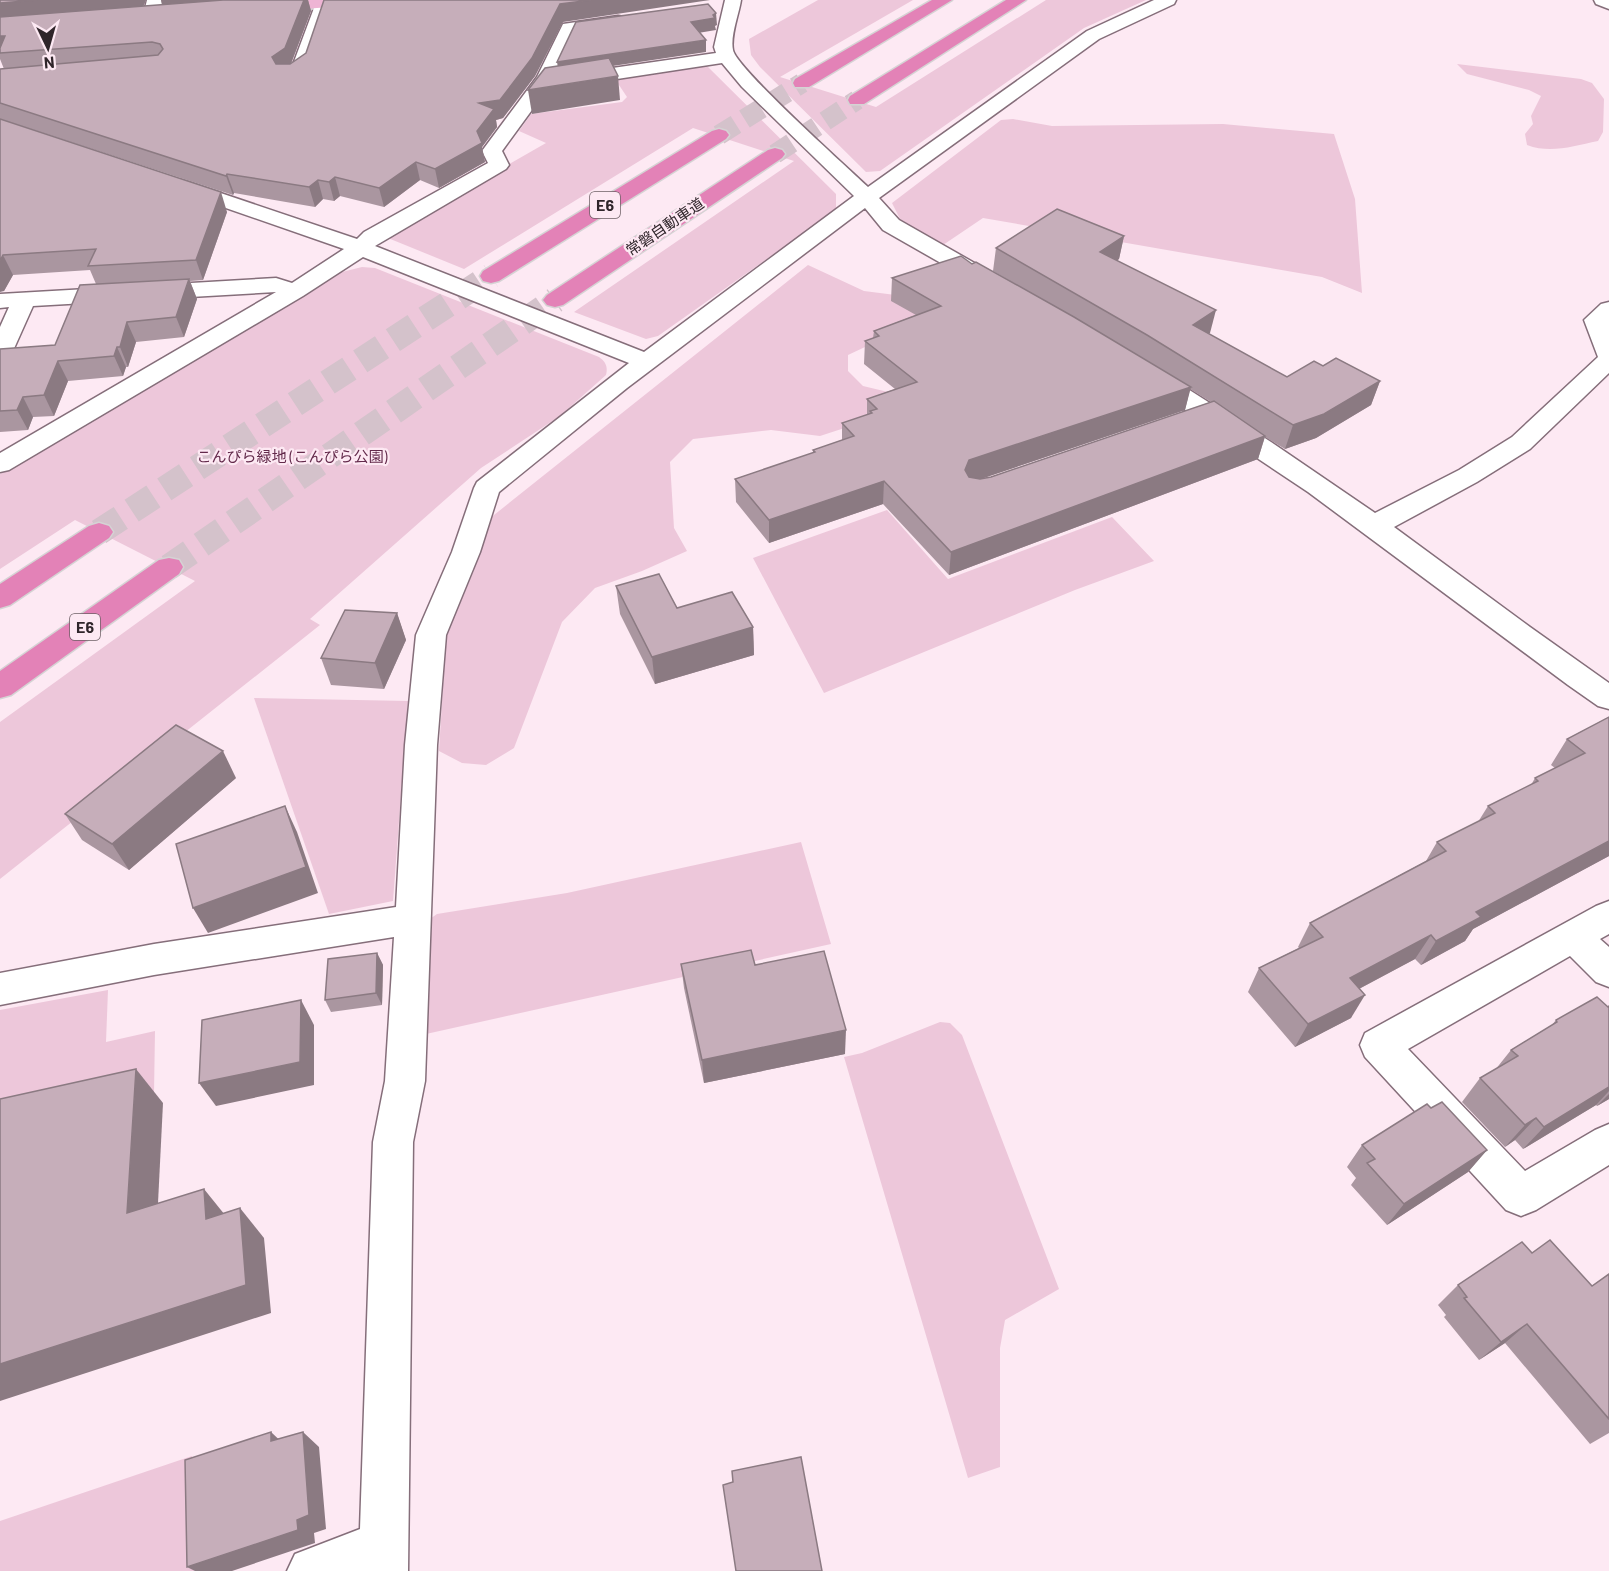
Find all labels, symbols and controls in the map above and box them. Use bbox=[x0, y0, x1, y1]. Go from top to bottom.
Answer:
north arrow bbox=[18, 18, 78, 78]
text: N bbox=[43, 54, 55, 73]
road number: E6 bbox=[590, 192, 620, 218]
street label: 常磐自動車道 bbox=[622, 194, 707, 259]
park label: こんぴら緑地 (こんぴら公園) bbox=[197, 447, 387, 465]
road number: E6 bbox=[70, 614, 100, 640]

